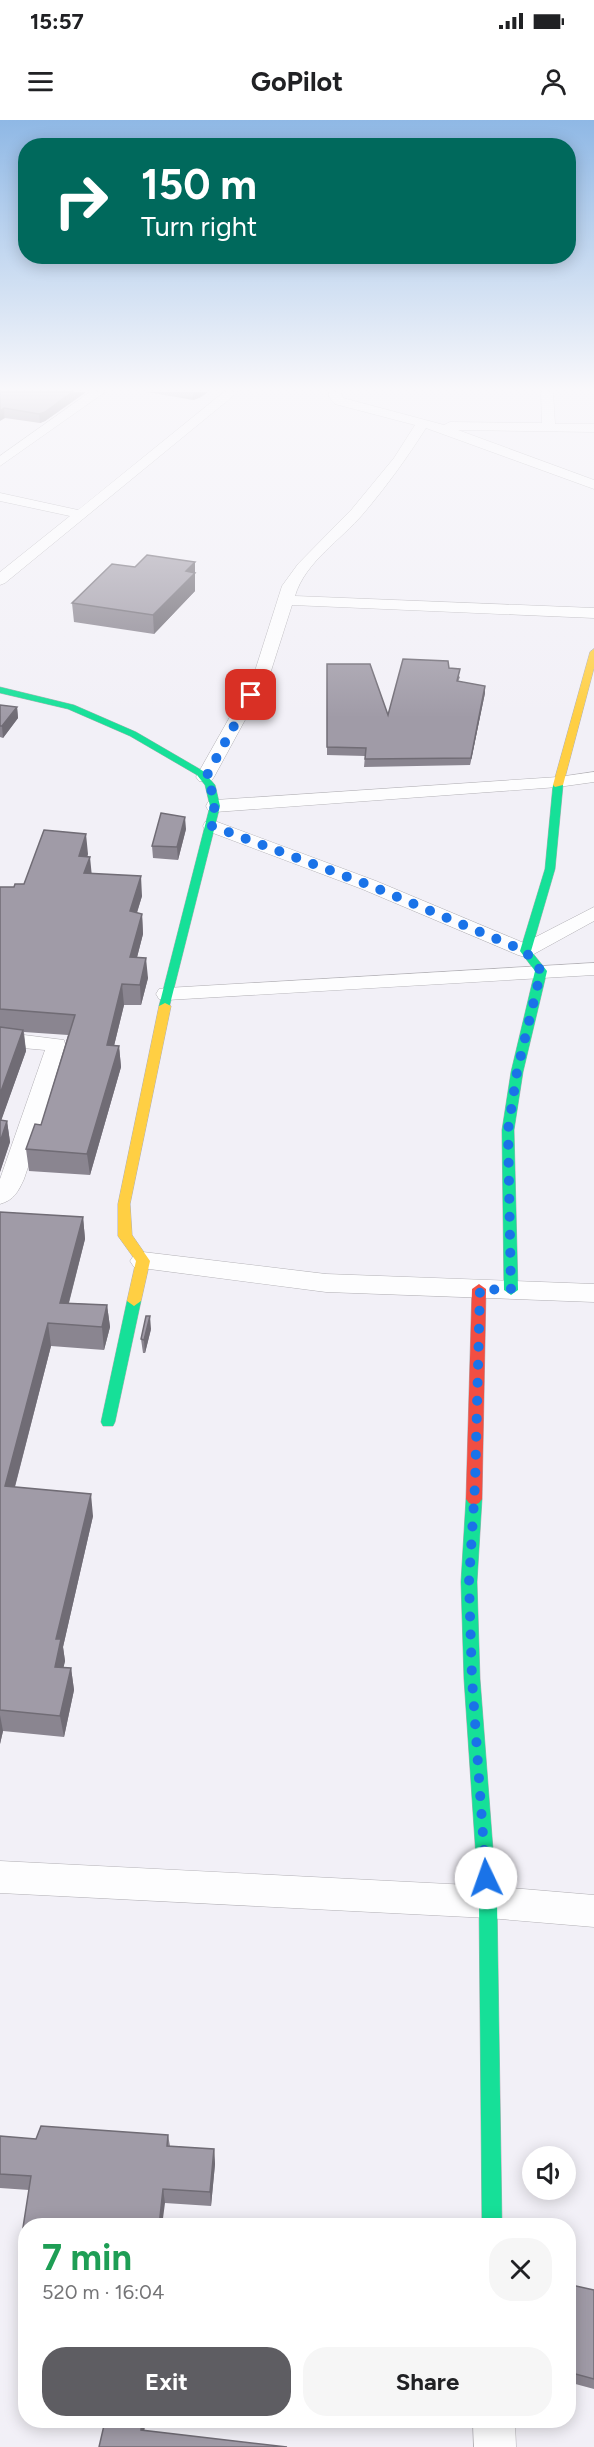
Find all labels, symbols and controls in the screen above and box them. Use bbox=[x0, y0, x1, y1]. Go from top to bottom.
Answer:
text: 15:57 bbox=[30, 8, 84, 35]
icon: menu bbox=[24, 65, 57, 98]
text: GoPilot bbox=[251, 65, 343, 98]
icon: person bbox=[537, 65, 570, 98]
text: 150 m bbox=[141, 159, 257, 210]
icon: right bbox=[42, 162, 120, 240]
text: Turn right bbox=[141, 210, 257, 243]
pin bbox=[225, 669, 276, 720]
icon: arrive bbox=[234, 678, 267, 711]
position arrow bbox=[454, 1846, 518, 1910]
map controls bbox=[522, 2146, 576, 2200]
button: sound bbox=[522, 2146, 576, 2200]
text: 7 min bbox=[42, 2236, 132, 2279]
button: close bbox=[489, 2238, 552, 2301]
text: 520 m · 16:04 bbox=[42, 2280, 164, 2304]
button: Exit bbox=[42, 2347, 291, 2416]
button: Share bbox=[303, 2347, 552, 2416]

